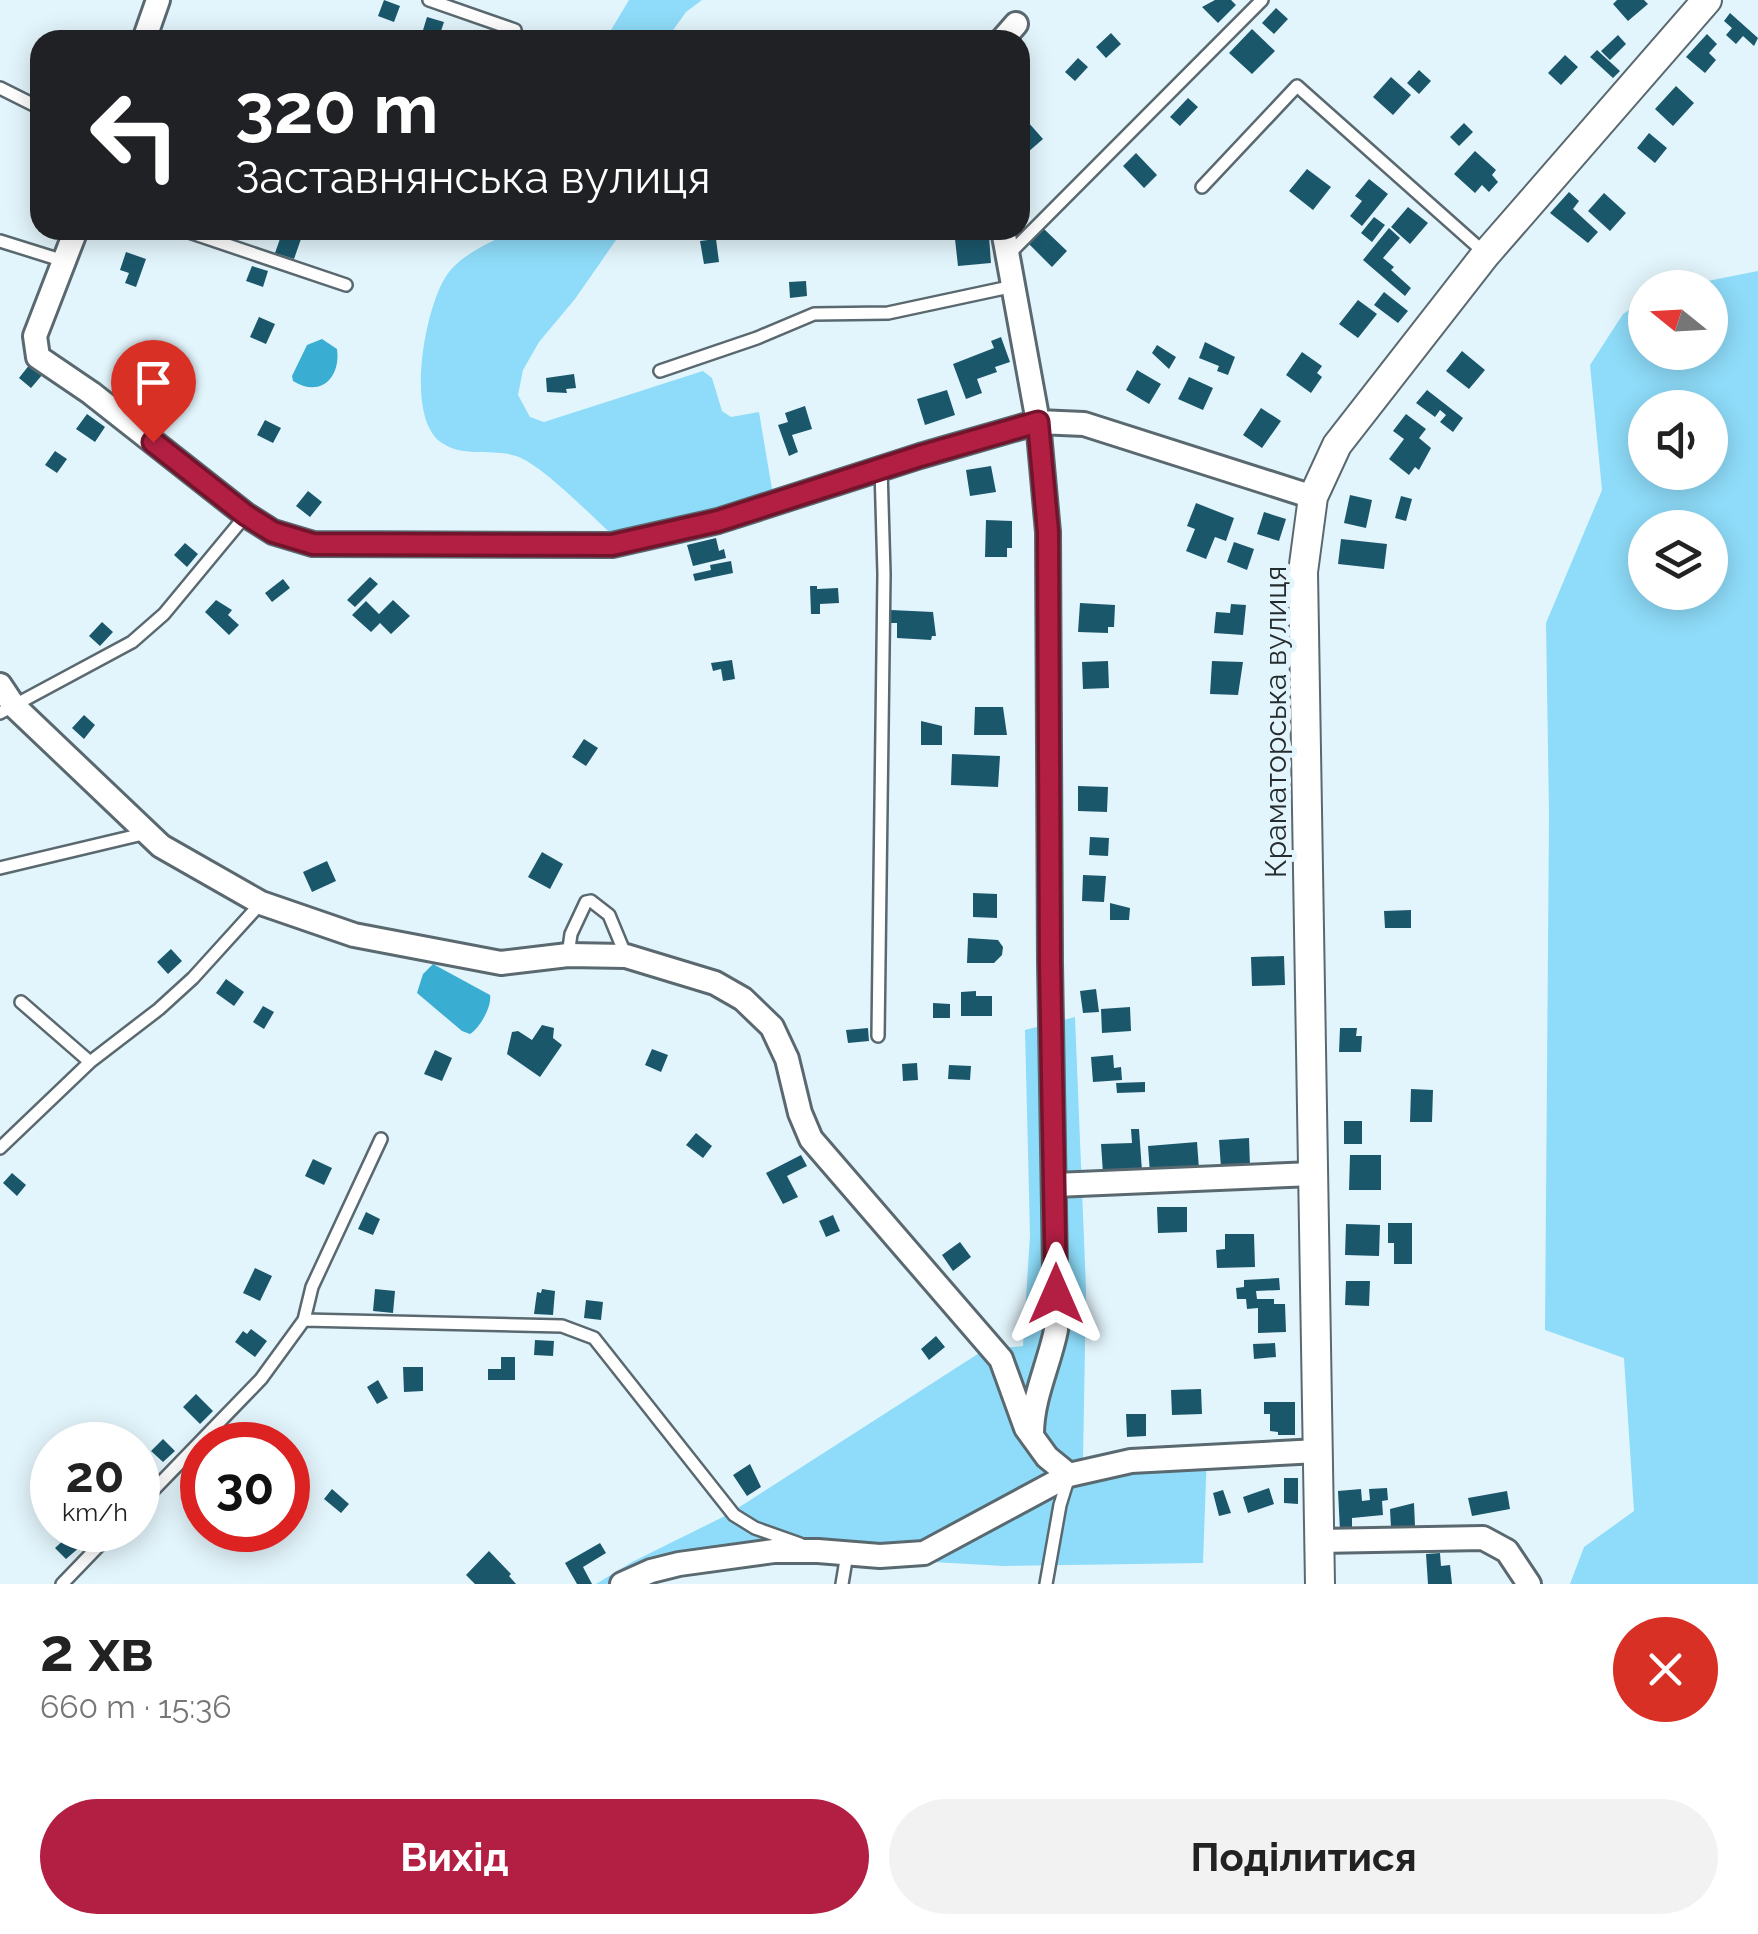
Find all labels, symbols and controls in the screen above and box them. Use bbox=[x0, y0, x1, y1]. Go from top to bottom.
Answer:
text: 320 m bbox=[235, 67, 439, 149]
icon: left bbox=[70, 70, 200, 200]
text: Заставнянська вулиця bbox=[235, 151, 711, 204]
north arrow bbox=[1628, 270, 1728, 370]
map controls bbox=[1628, 270, 1728, 610]
pin bbox=[111, 340, 196, 443]
icon: arrive bbox=[126, 355, 181, 410]
button: sound bbox=[1628, 390, 1728, 490]
button: layers bbox=[1628, 510, 1728, 610]
street label: Краматорська вулиця bbox=[1258, 566, 1293, 878]
position arrow bbox=[1004, 1242, 1108, 1346]
speed limit sign: 30 bbox=[180, 1422, 310, 1552]
text: 20 bbox=[66, 1445, 124, 1504]
text: km/h bbox=[62, 1497, 128, 1527]
text: 2 хв bbox=[40, 1615, 154, 1685]
button: close bbox=[1613, 1617, 1718, 1722]
text: 660 m · 15:36 bbox=[40, 1688, 232, 1725]
button: Вихід bbox=[40, 1799, 869, 1914]
button: Поділитися bbox=[889, 1799, 1718, 1914]

